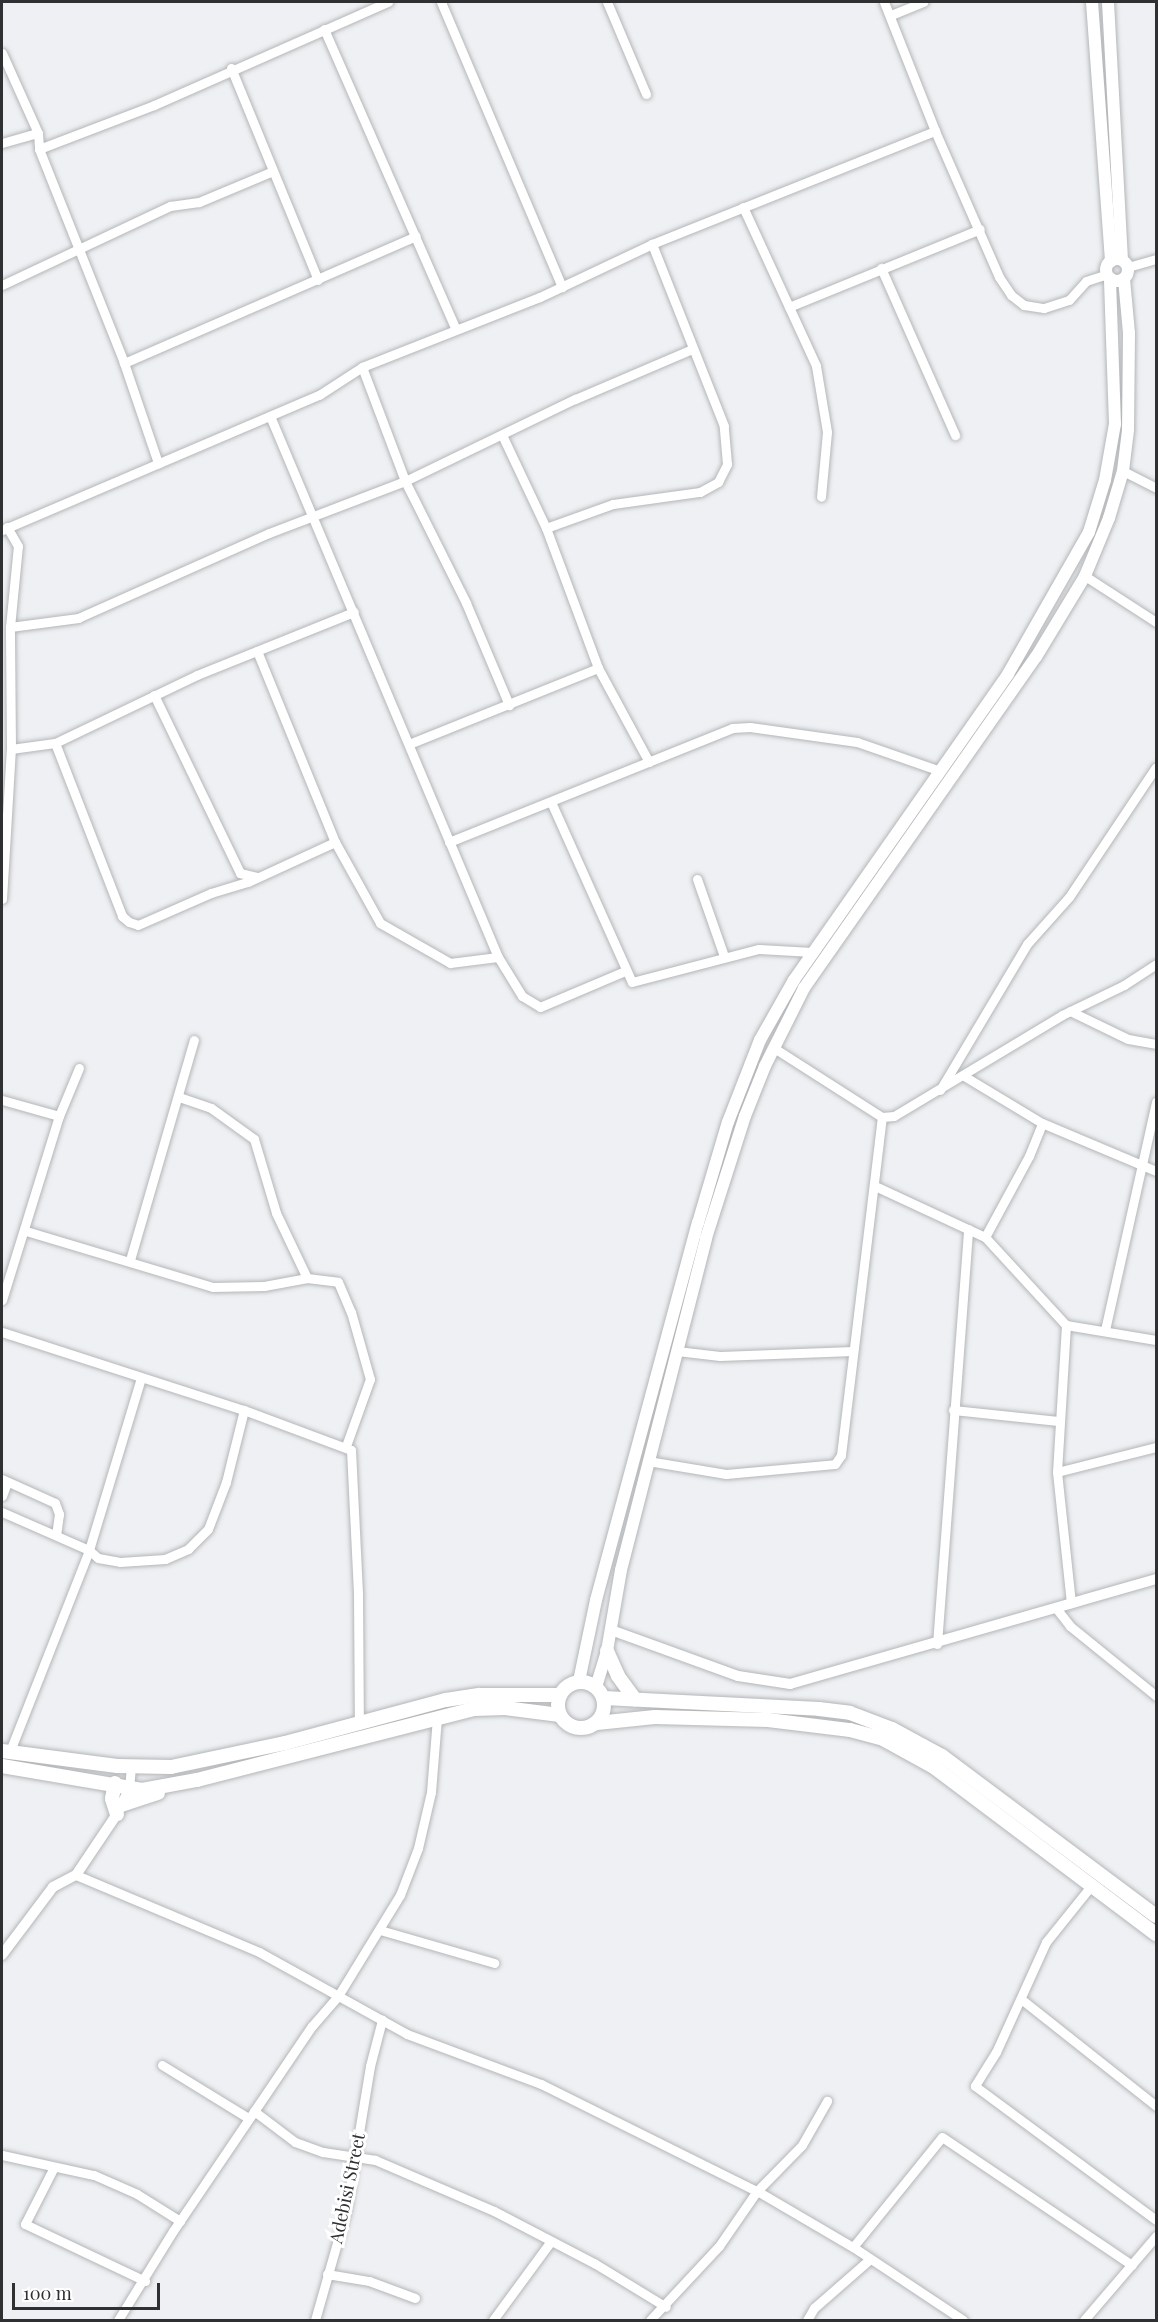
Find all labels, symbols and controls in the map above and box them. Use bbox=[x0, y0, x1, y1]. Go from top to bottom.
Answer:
street label: Adebisi Street bbox=[325, 2131, 369, 2245]
scale bar bbox=[15, 2271, 164, 2309]
text: 100 m bbox=[23, 2281, 72, 2305]

